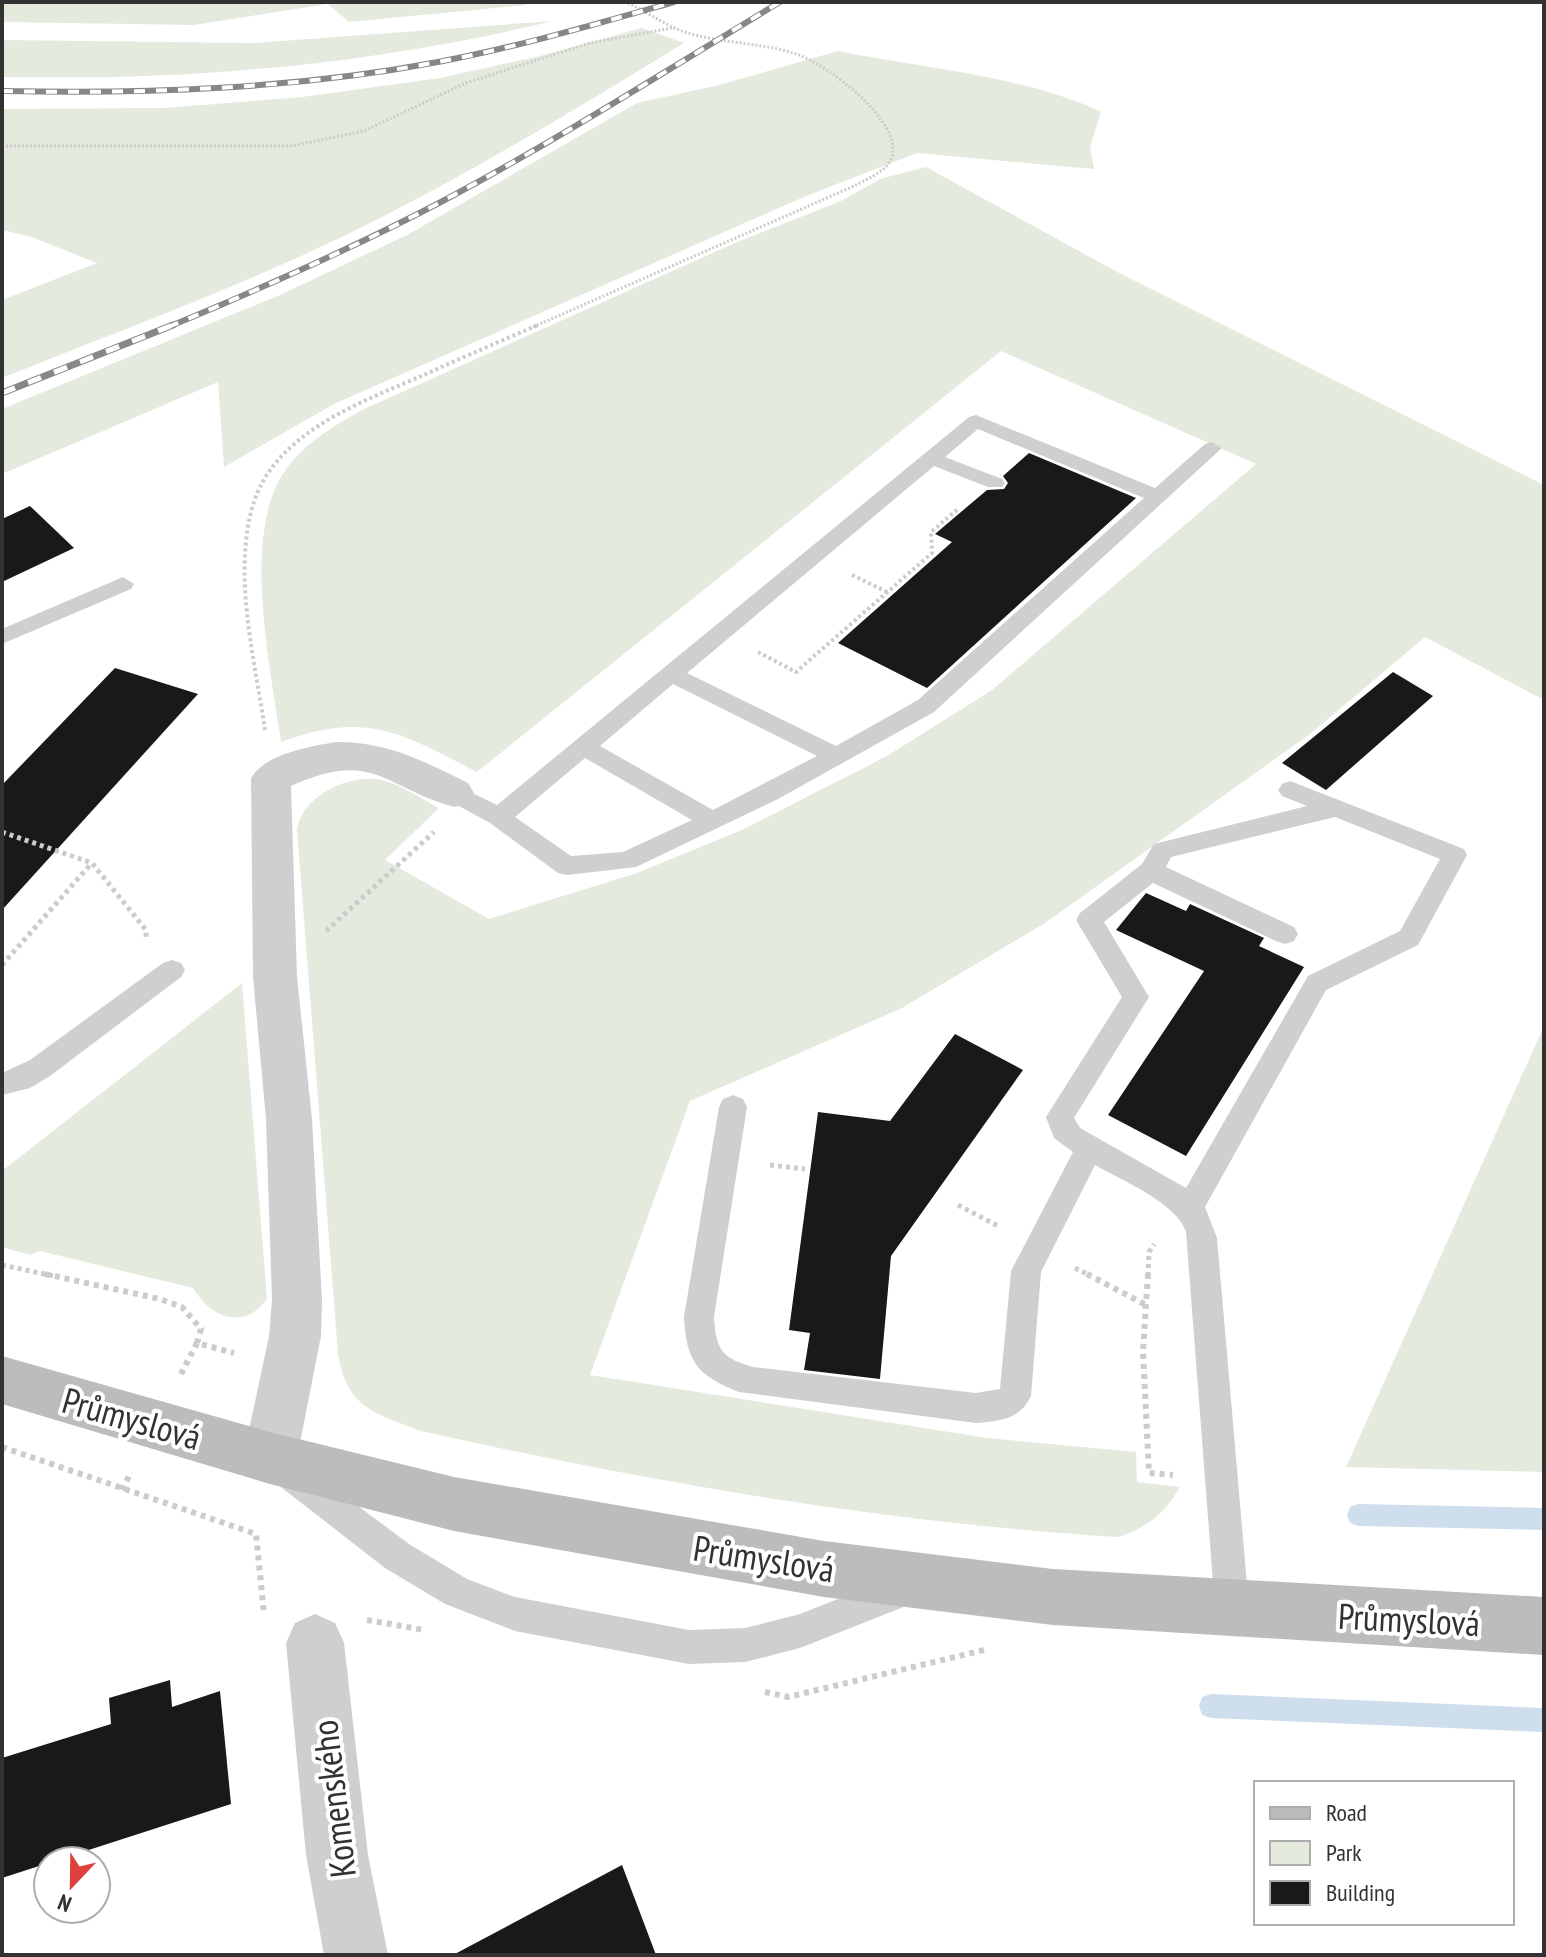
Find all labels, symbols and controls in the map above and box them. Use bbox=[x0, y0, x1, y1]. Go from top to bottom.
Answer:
street label: Průmyslová bbox=[57, 1376, 207, 1460]
street label: Průmyslová bbox=[690, 1524, 838, 1592]
street label: Průmyslová bbox=[1337, 1592, 1481, 1646]
street label: Komenského bbox=[300, 1718, 366, 1880]
legend bbox=[1254, 1781, 1514, 1925]
text: Road bbox=[1326, 1797, 1367, 1828]
text: Park bbox=[1326, 1837, 1362, 1868]
north arrow bbox=[32, 1845, 112, 1925]
text: Building bbox=[1326, 1877, 1395, 1908]
text: N bbox=[54, 1888, 75, 1919]

